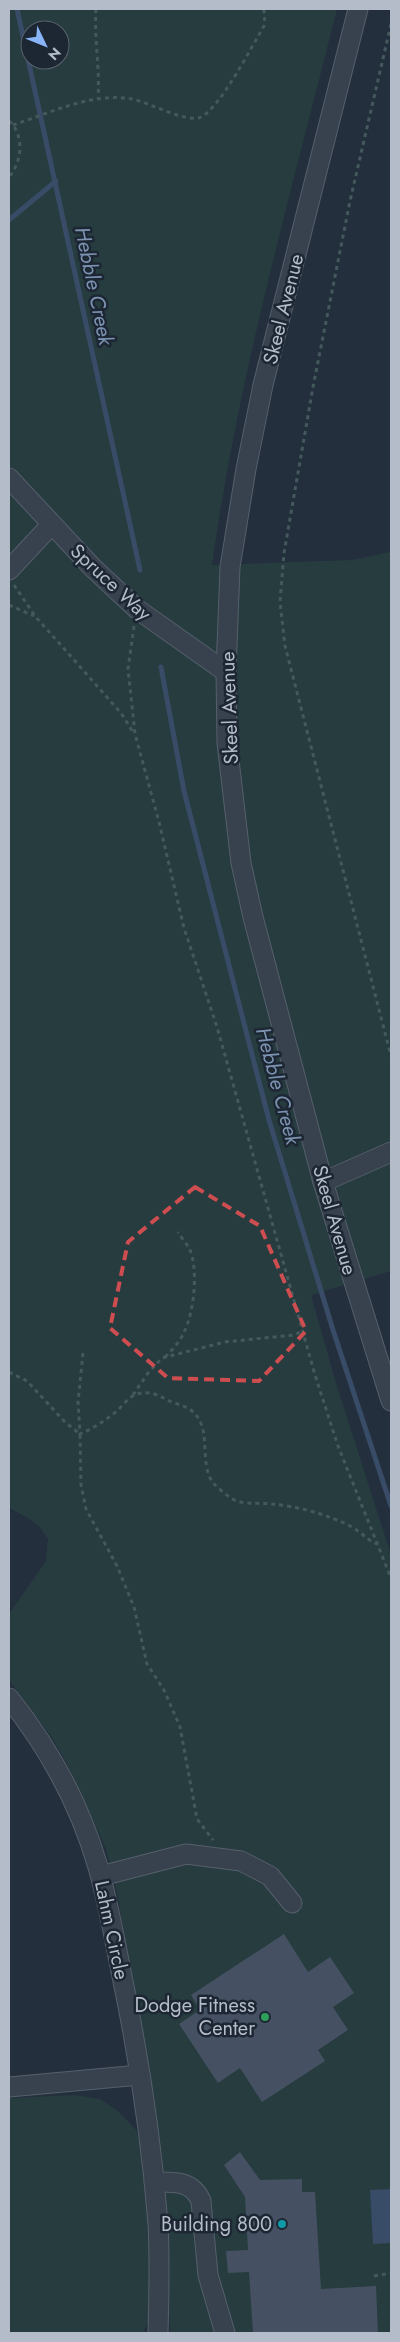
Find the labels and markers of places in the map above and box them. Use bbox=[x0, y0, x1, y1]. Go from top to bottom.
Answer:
place label: Dodge Fitness Center bbox=[134, 1991, 255, 2043]
marker: Dodge Fitness Center bbox=[259, 2011, 271, 2023]
place label: Building 800 bbox=[161, 2210, 272, 2239]
marker: Building 800 bbox=[276, 2218, 288, 2230]

